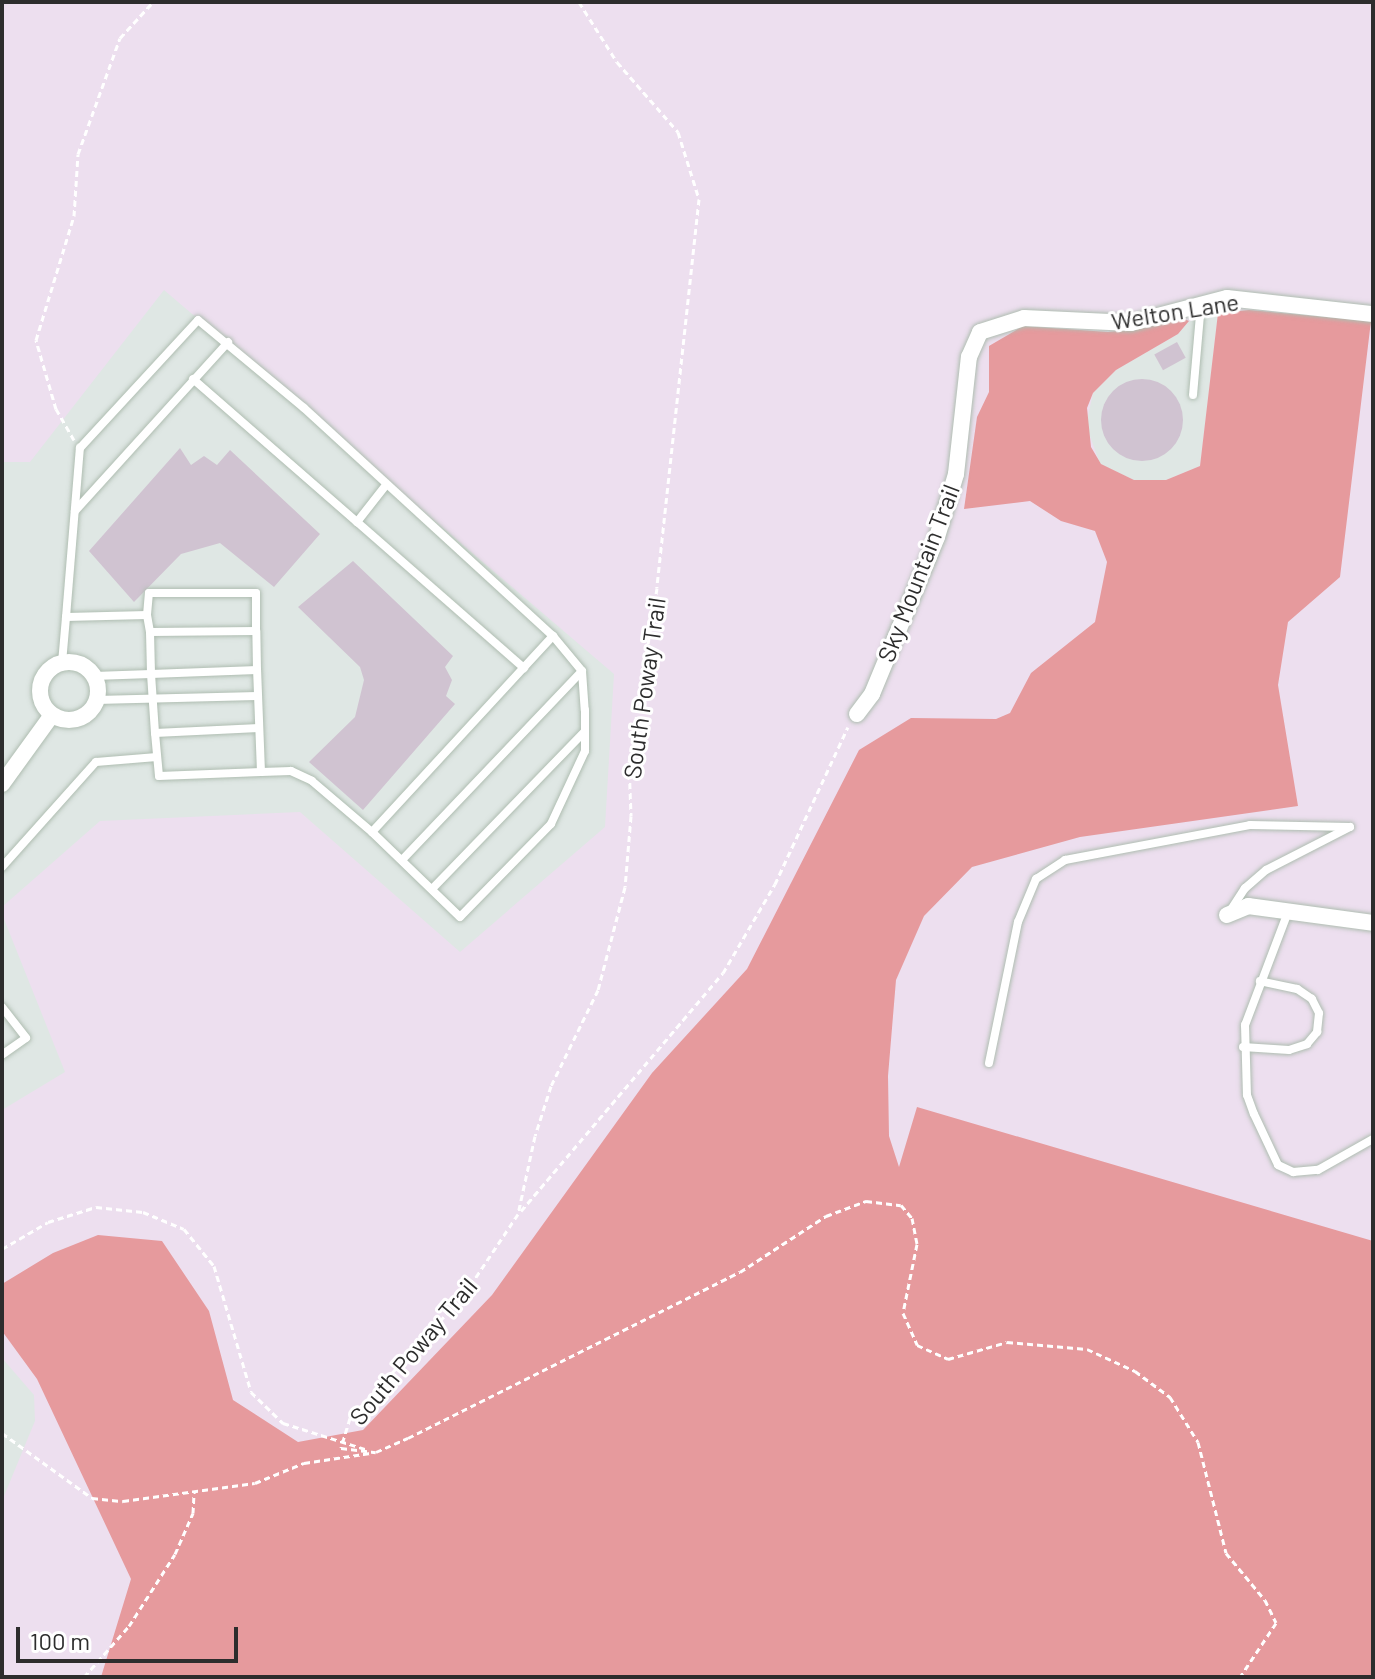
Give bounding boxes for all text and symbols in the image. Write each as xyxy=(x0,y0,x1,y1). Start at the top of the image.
street label: Welton Lane xyxy=(1109,287,1241,335)
street label: Sky Mountain Trail xyxy=(871,480,965,666)
street label: South Poway Trail xyxy=(617,595,671,781)
street label: South Poway Trail xyxy=(343,1272,483,1430)
scale bar xyxy=(20,1611,242,1661)
text: 100 m xyxy=(30,1626,90,1655)

